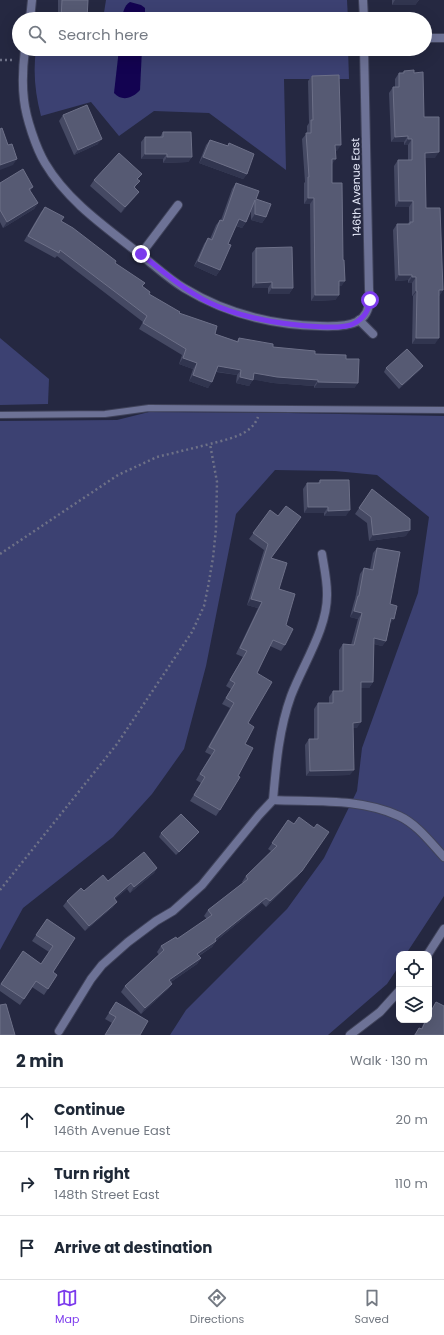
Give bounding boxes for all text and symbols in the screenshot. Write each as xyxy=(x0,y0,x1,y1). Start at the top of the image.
search box xyxy=(12,12,432,56)
icon: search xyxy=(26,23,48,45)
text: Search here xyxy=(58,24,148,45)
street label: 146th Avenue East xyxy=(347,138,365,236)
route end xyxy=(132,245,150,263)
route start xyxy=(361,291,379,309)
map controls xyxy=(396,951,432,1023)
button: locate xyxy=(396,951,432,987)
button: layers xyxy=(396,987,432,1023)
text: 2 min xyxy=(16,1049,64,1073)
text: Walk · 130 m xyxy=(350,1051,428,1070)
text: Continue xyxy=(54,1099,125,1120)
icon: ahead xyxy=(16,1109,38,1131)
text: 20 m xyxy=(395,1110,428,1129)
text: 146th Avenue East xyxy=(54,1121,170,1140)
text: Turn right xyxy=(54,1163,130,1184)
icon: right xyxy=(16,1173,38,1195)
text: 110 m xyxy=(395,1174,428,1193)
text: 148th Street East xyxy=(54,1185,160,1204)
icon: arrive xyxy=(16,1237,38,1259)
text: Arrive at destination xyxy=(54,1237,212,1258)
tab: Map xyxy=(55,1287,79,1328)
tab: Directions xyxy=(190,1287,244,1328)
tab: Saved xyxy=(355,1287,389,1328)

